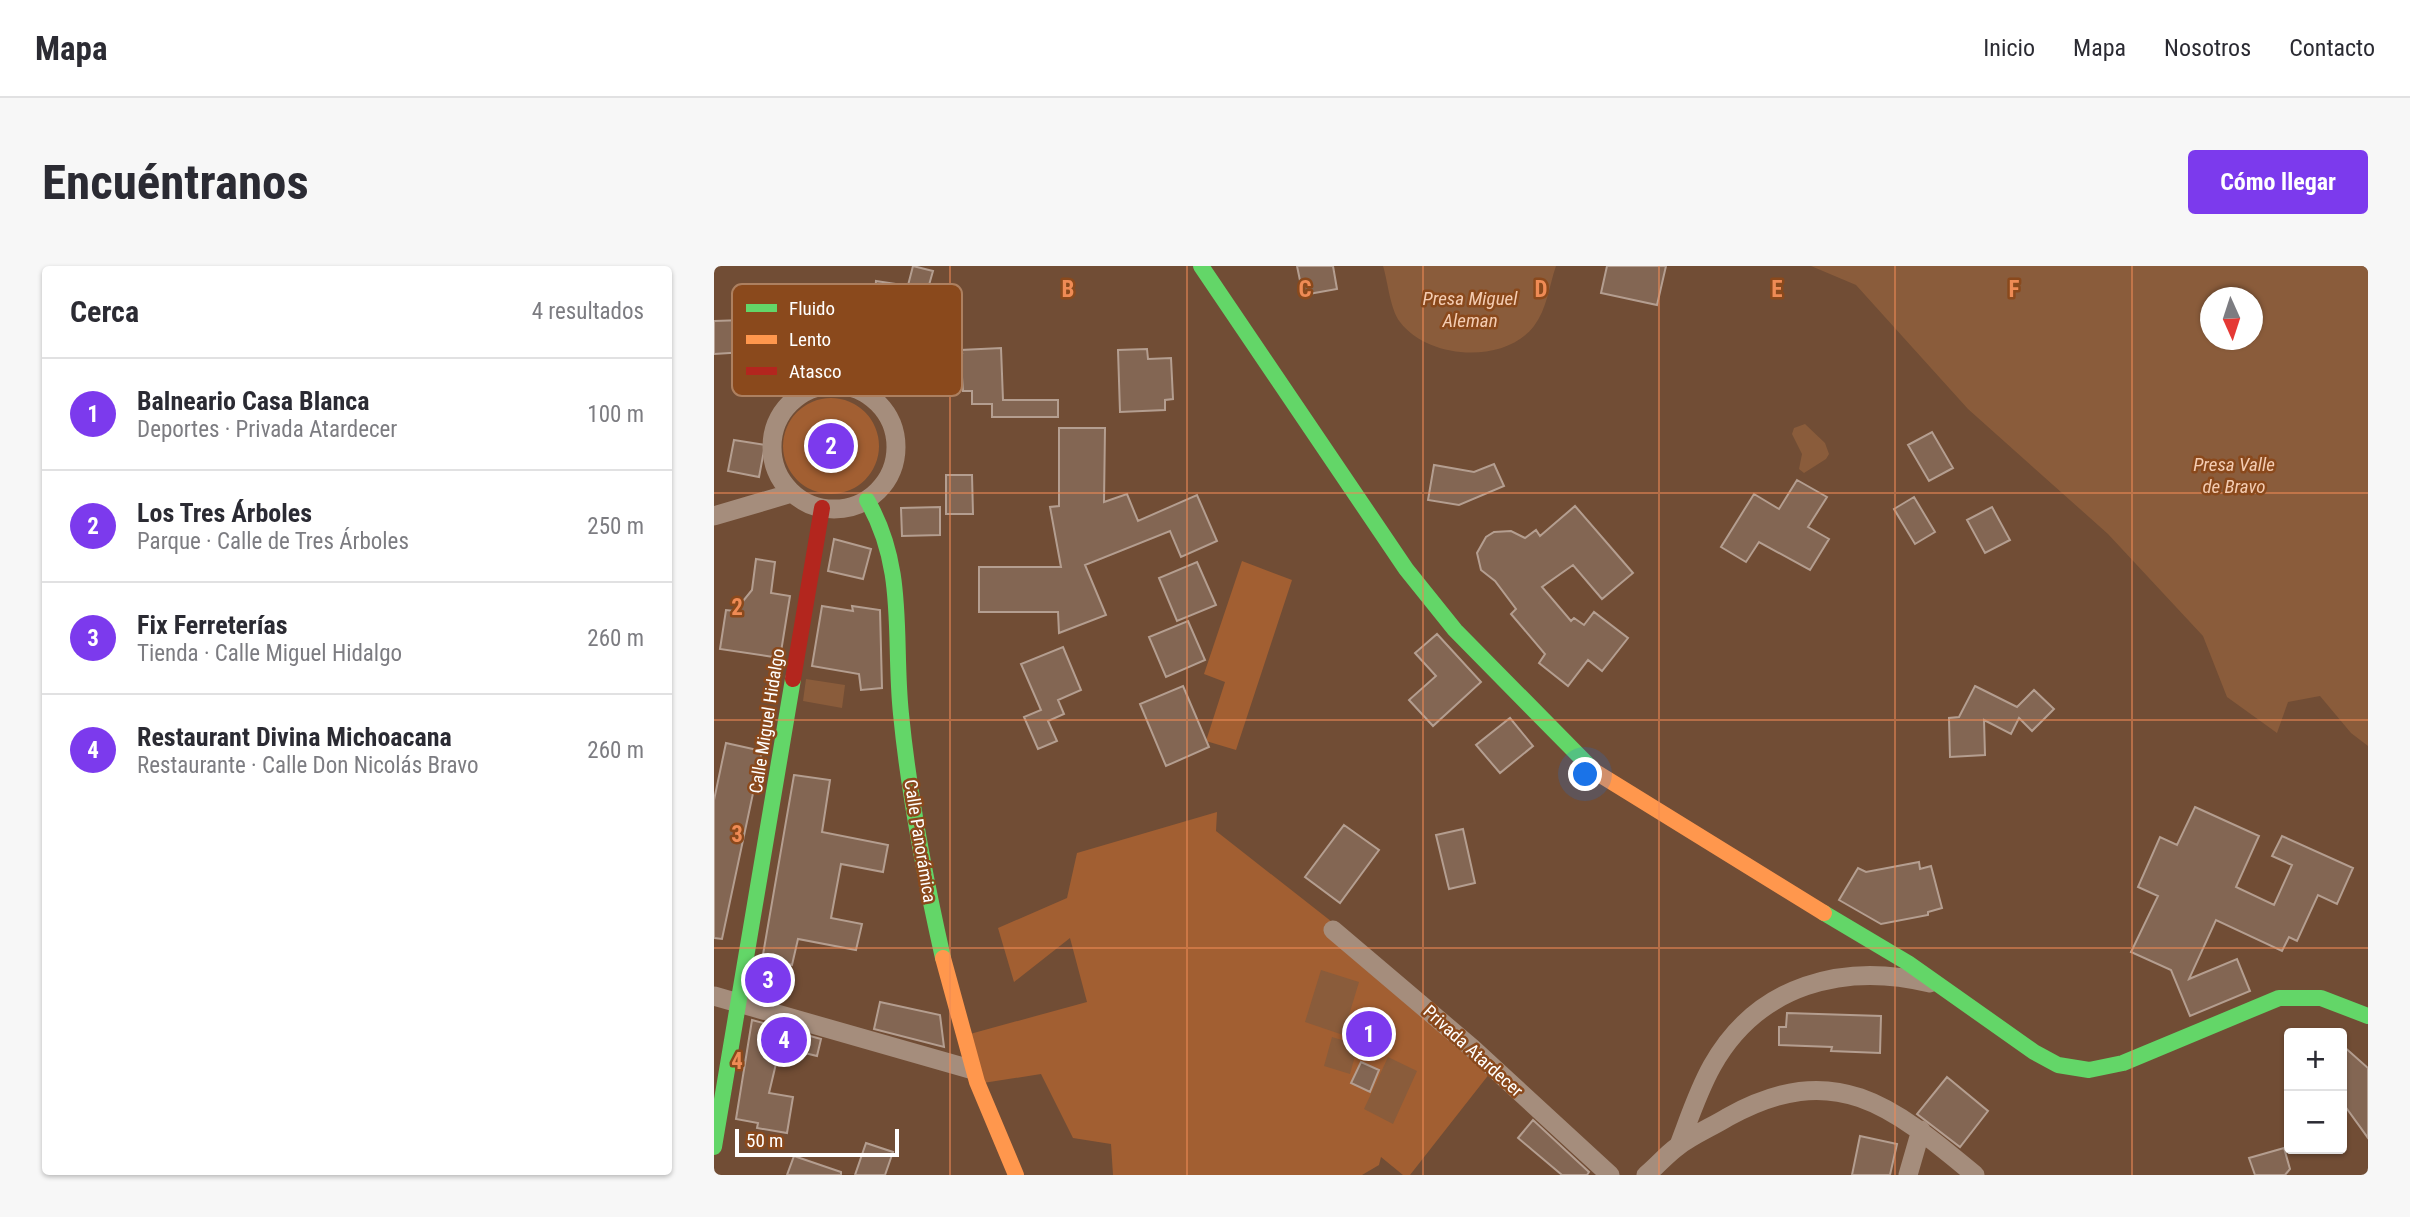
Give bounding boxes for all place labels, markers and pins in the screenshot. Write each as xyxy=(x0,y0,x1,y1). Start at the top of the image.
pin: 2 xyxy=(808,420,854,472)
pin: 3 xyxy=(745,954,791,1006)
pin: 1 xyxy=(1346,1008,1392,1060)
pin: 4 xyxy=(761,1014,807,1066)

